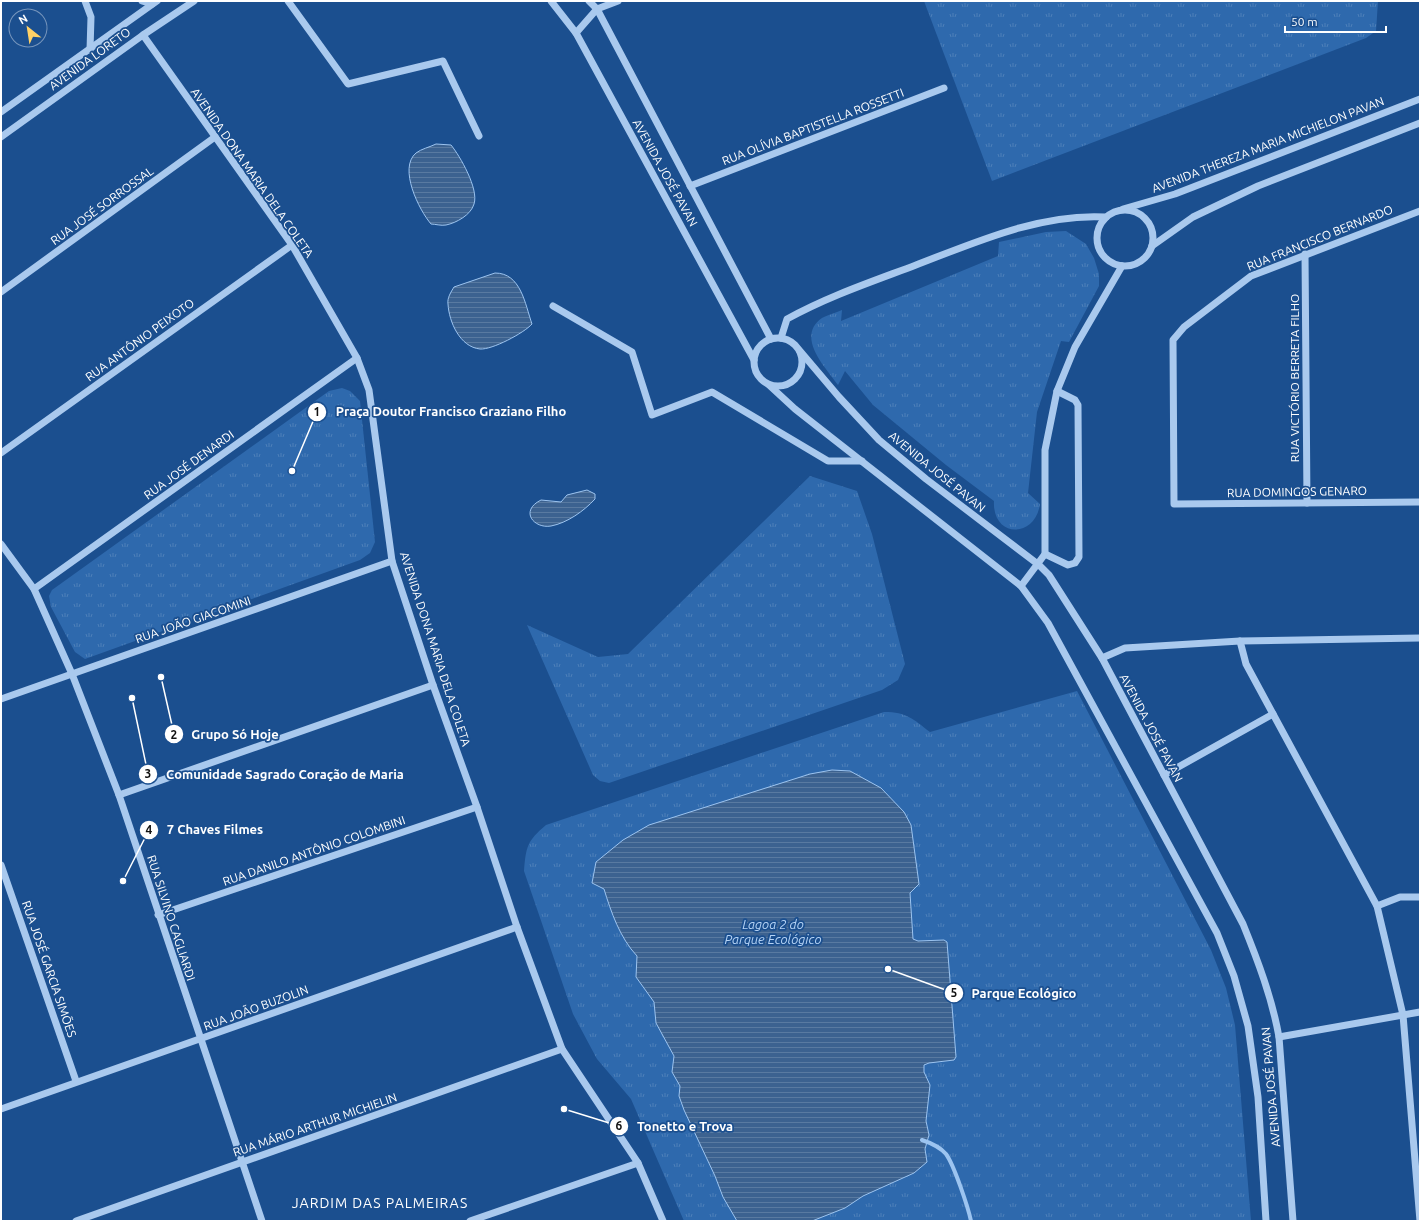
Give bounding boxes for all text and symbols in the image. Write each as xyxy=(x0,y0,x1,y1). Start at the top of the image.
north arrow xyxy=(8,8,48,48)
scale bar xyxy=(1285,8,1386,34)
text: N xyxy=(16,12,30,27)
text: 50 m xyxy=(1291,15,1318,28)
street label: AVENIDA LORETO xyxy=(47,25,133,92)
street label: AVENIDA DONA MARIA DELA COLETA xyxy=(189,86,316,260)
street label: RUA OLÍVIA BAPTISTELLA ROSSETTI xyxy=(720,86,906,167)
street label: AVENIDA THEREZA MARIA MICHIELON PAVAN xyxy=(1150,94,1386,195)
street label: AVENIDA JOSÉ PAVAN xyxy=(631,117,700,229)
street label: RUA JOSÉ SORROSSAL xyxy=(48,164,155,247)
street label: RUA FRANCISCO BERNARDO xyxy=(1245,202,1395,273)
street label: RUA VICTÓRIO BERRETA FILHO xyxy=(1288,294,1301,462)
street label: RUA ANTÔNIO PEIXOTO xyxy=(83,296,197,383)
callout: Praça Doutor Francisco Graziano Filho xyxy=(307,399,574,424)
text: Praça Doutor Francisco Graziano Filho xyxy=(336,404,566,419)
text: 1 xyxy=(314,405,320,418)
street label: RUA JOSÉ DENARDI xyxy=(141,428,236,502)
street label: AVENIDA JOSÉ PAVAN xyxy=(886,429,988,515)
street label: RUA DOMINGOS GENARO xyxy=(1227,484,1367,499)
street label: AVENIDA DONA MARIA DELA COLETA xyxy=(398,550,473,748)
street label: RUA JOÃO GIACOMINI xyxy=(133,594,252,645)
street label: AVENIDA JOSÉ PAVAN xyxy=(1117,672,1185,784)
callout: Grupo Só Hoje xyxy=(164,722,287,747)
text: Grupo Só Hoje xyxy=(191,727,279,741)
text: 2 xyxy=(171,728,178,741)
callout: Comunidade Sagrado Coração de Maria xyxy=(138,762,412,787)
text: 3 xyxy=(145,767,151,780)
text: Comunidade Sagrado Coração de Maria xyxy=(166,767,404,782)
street label: RUA DANILO ANTÔNIO COLOMBINI xyxy=(221,813,407,888)
callout: 7 Chaves Filmes xyxy=(139,817,271,842)
text: 7 Chaves Filmes xyxy=(167,822,263,836)
text: 4 xyxy=(146,823,153,836)
street label: RUA SILVINO CAGLIARDI xyxy=(145,853,198,982)
street label: RUA JOSÉ GARCIA SIMÕES xyxy=(20,899,79,1039)
water label: Lagoa 2 do Parque Ecológico xyxy=(725,917,821,946)
callout: Parque Ecológico xyxy=(944,981,1084,1006)
street label: RUA JOÃO BUZOLIN xyxy=(202,983,310,1033)
text: 5 xyxy=(951,986,958,999)
text: Parque Ecológico xyxy=(972,986,1077,1000)
street label: AVENIDA JOSÉ PAVAN xyxy=(1259,1027,1282,1148)
street label: RUA MÁRIO ARTHUR MICHIELIN xyxy=(231,1090,399,1159)
callout: Tonetto e Trova xyxy=(609,1113,742,1138)
text: 6 xyxy=(616,1119,623,1132)
text: Tonetto e Trova xyxy=(637,1119,733,1133)
district label: JARDIM DAS PALMEIRAS xyxy=(292,1195,468,1211)

